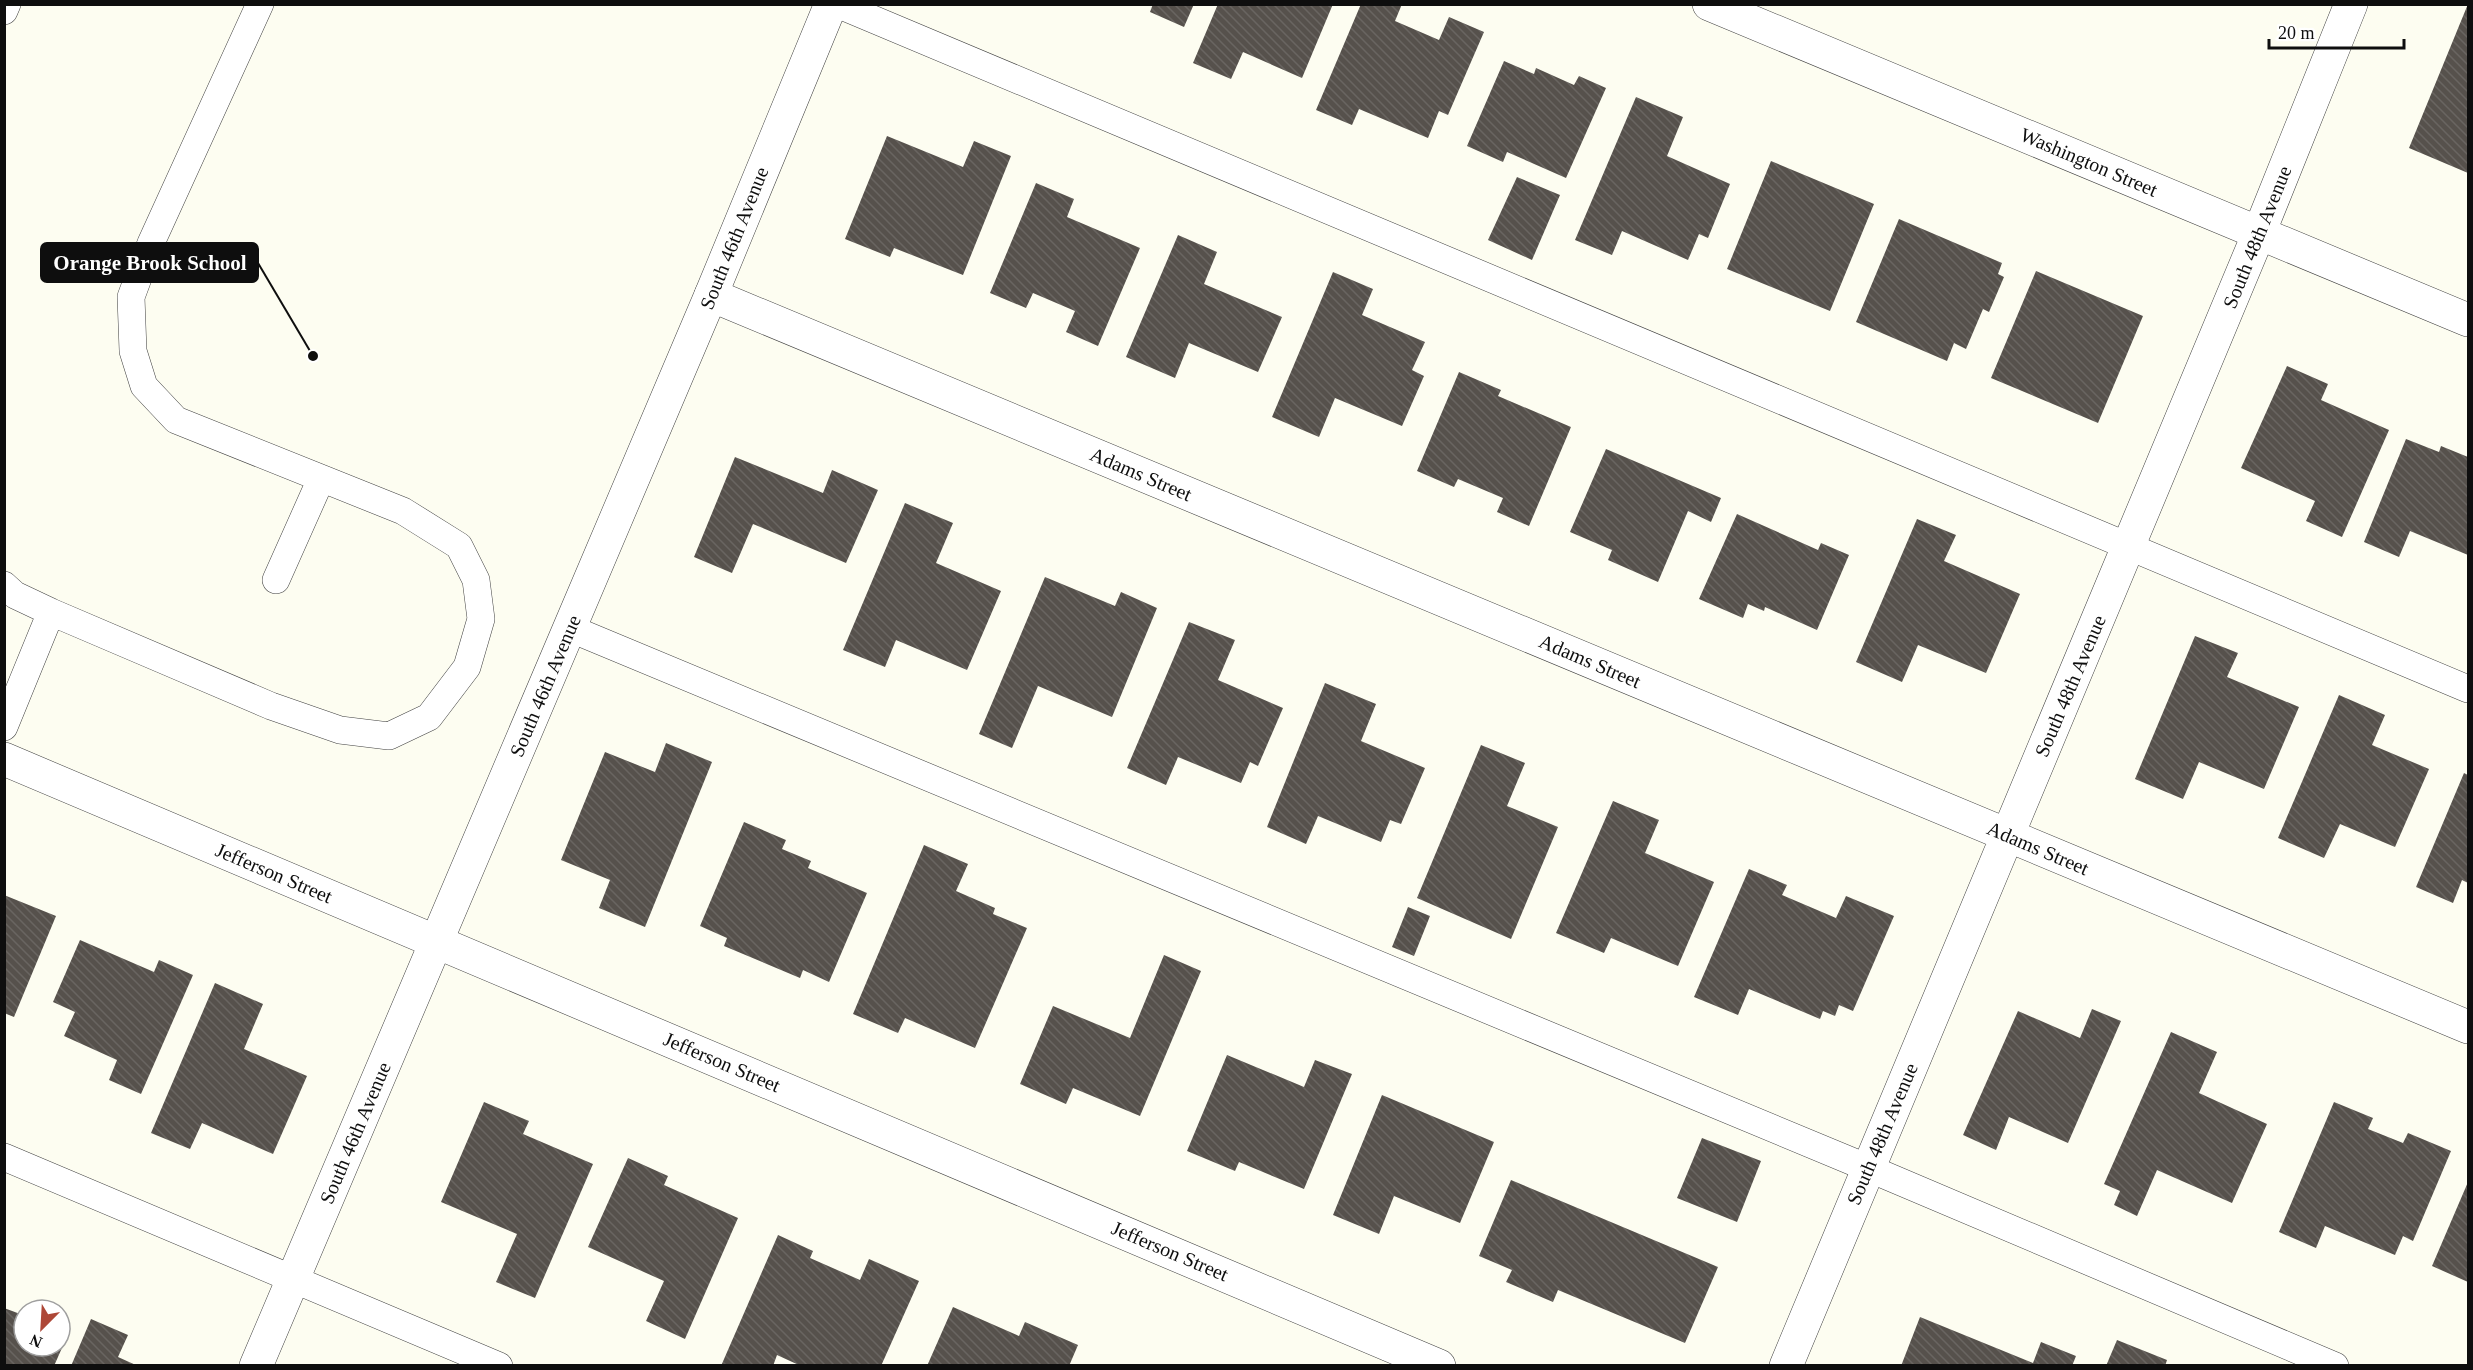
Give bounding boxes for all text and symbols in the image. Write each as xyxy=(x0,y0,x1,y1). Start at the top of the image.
scale bar xyxy=(2269,12,2404,50)
text: 20 m xyxy=(2278,23,2315,43)
street label: Washington Street xyxy=(2017,123,2161,202)
street label: South 48th Avenue xyxy=(2218,162,2296,312)
street label: South 46th Avenue xyxy=(695,163,773,313)
callout: Orange Brook School xyxy=(41,243,258,282)
text: Orange Brook School xyxy=(53,251,247,275)
street label: Adams Street xyxy=(1087,443,1196,505)
street label: South 46th Avenue xyxy=(505,612,585,760)
street label: South 48th Avenue xyxy=(2030,612,2110,760)
street label: Adams Street xyxy=(1536,630,1645,692)
street label: Adams Street xyxy=(1984,817,2093,879)
street label: Jefferson Street xyxy=(212,839,336,908)
street label: Jefferson Street xyxy=(660,1028,784,1097)
street label: South 46th Avenue xyxy=(315,1059,395,1207)
street label: South 48th Avenue xyxy=(1842,1060,1922,1208)
street label: Jefferson Street xyxy=(1108,1217,1232,1286)
north arrow xyxy=(12,1298,72,1358)
text: N xyxy=(27,1331,45,1351)

